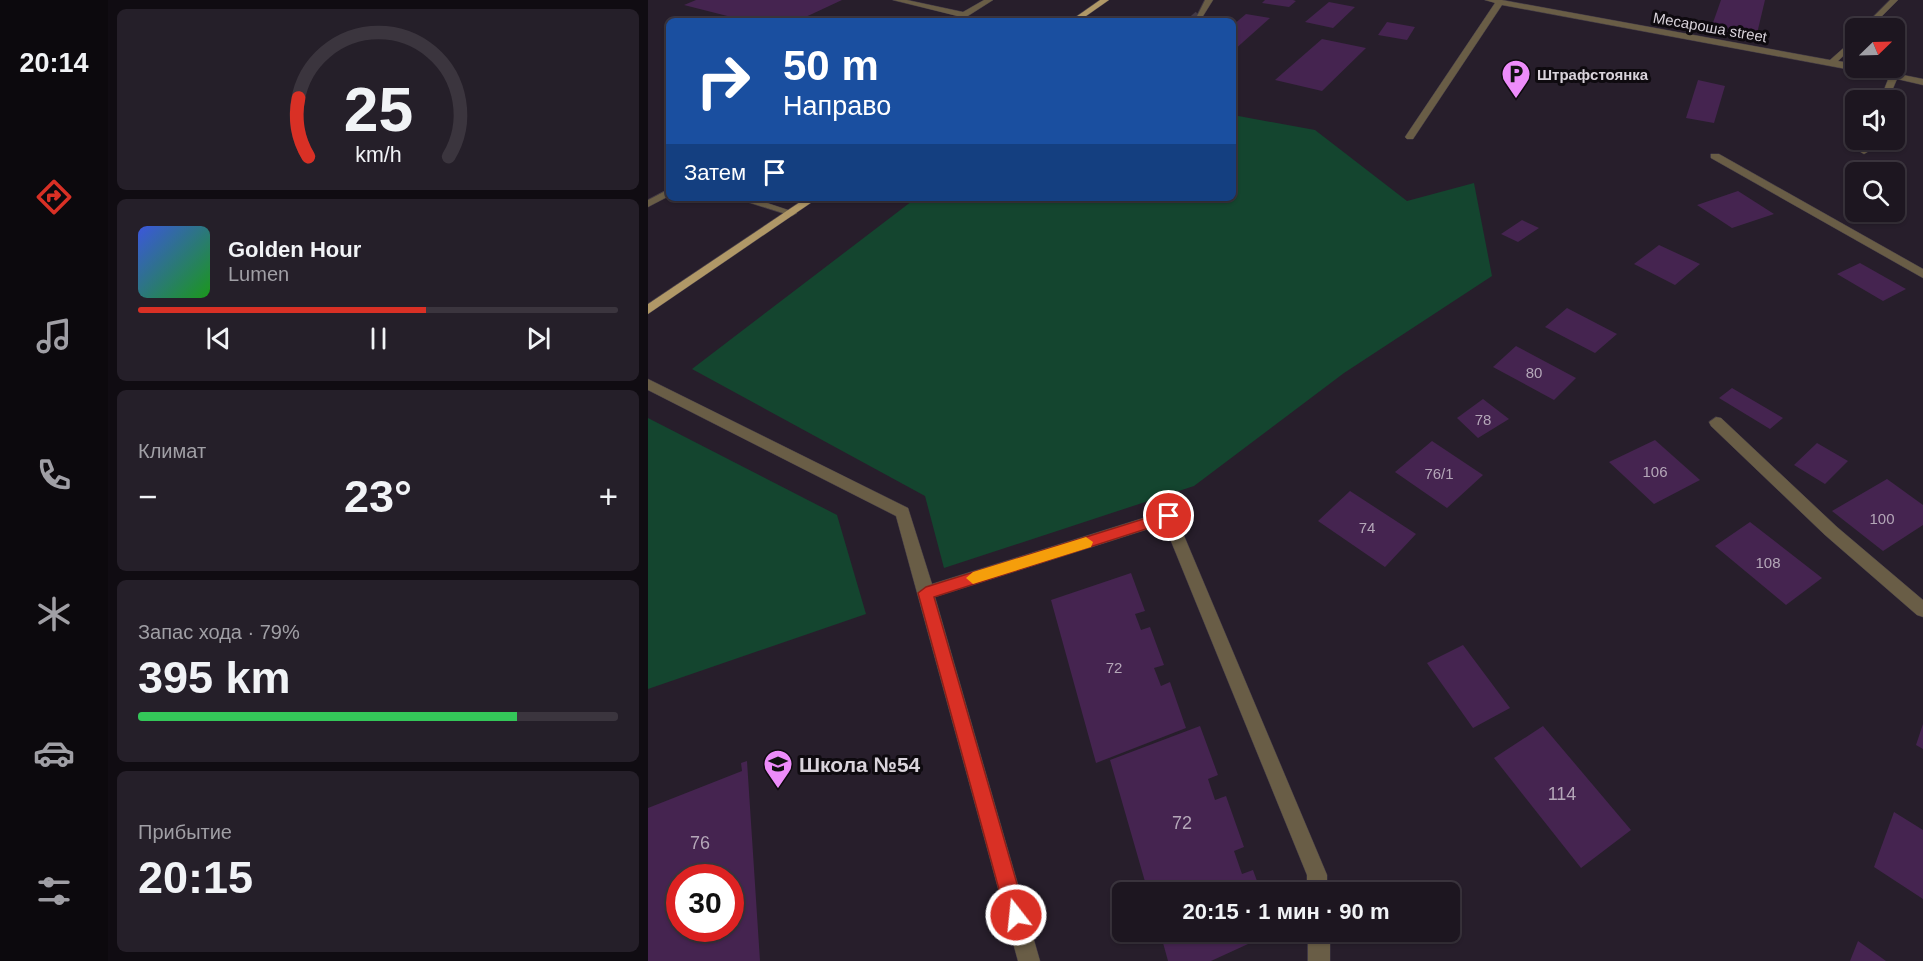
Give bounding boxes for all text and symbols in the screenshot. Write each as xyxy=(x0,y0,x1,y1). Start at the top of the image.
street label: Месароша street xyxy=(1652,9,1769,46)
north arrow xyxy=(1845,18,1905,78)
map controls xyxy=(1845,18,1905,222)
icon: right xyxy=(684,42,762,120)
text: 50 m xyxy=(783,42,879,89)
text: 20:14 xyxy=(19,48,89,78)
parking icon: Штрафстоянка xyxy=(1500,58,1532,100)
place label: Штрафстоянка xyxy=(1537,66,1649,83)
text: 25 xyxy=(343,75,413,144)
button: sound xyxy=(1845,90,1905,150)
text: Направо xyxy=(783,91,891,121)
text: km/h xyxy=(355,143,401,167)
icon: arrive xyxy=(758,156,791,189)
text: Затем xyxy=(684,160,746,185)
button: search xyxy=(1845,162,1905,222)
icon: directions xyxy=(33,176,75,218)
text: Golden Hour xyxy=(228,237,361,262)
text: Lumen xyxy=(228,263,289,285)
icon: music xyxy=(33,315,75,357)
icon: previous xyxy=(202,322,235,355)
icon: pause xyxy=(362,322,395,355)
icon: next xyxy=(522,322,555,355)
house number: 80 xyxy=(1526,364,1542,381)
house number: 78 xyxy=(1475,411,1491,428)
text: Климат xyxy=(138,440,206,462)
icon: phone xyxy=(33,454,75,496)
house number: 106 xyxy=(1642,463,1668,480)
house number: 76/1 xyxy=(1424,465,1454,482)
text: 23° xyxy=(344,471,412,522)
text: − xyxy=(138,478,157,515)
text: + xyxy=(599,478,618,515)
pin xyxy=(1143,490,1194,541)
icon: arrive xyxy=(1152,499,1185,532)
house number: 100 xyxy=(1869,510,1895,527)
house number: 74 xyxy=(1359,519,1375,536)
house number: 108 xyxy=(1755,554,1781,571)
icon: climate xyxy=(33,593,75,635)
text: Запас хода · 79% xyxy=(138,621,300,643)
text: 395 km xyxy=(138,652,291,703)
house number: 72 xyxy=(1106,659,1122,676)
icon: car xyxy=(33,732,75,774)
school or university icon: Школа №54 xyxy=(762,748,794,790)
place label: Школа №54 xyxy=(799,753,921,776)
house number: 114 xyxy=(1548,784,1576,804)
house number: 72 xyxy=(1172,813,1192,833)
text: Прибытие xyxy=(138,821,232,843)
house number: 76 xyxy=(690,833,710,853)
text: 20:15 xyxy=(138,852,253,903)
speed limit sign: 30 xyxy=(666,864,744,942)
icon: filters xyxy=(33,870,75,912)
position arrow xyxy=(984,883,1048,947)
text: 20:15 · 1 мин · 90 m xyxy=(1183,899,1389,924)

